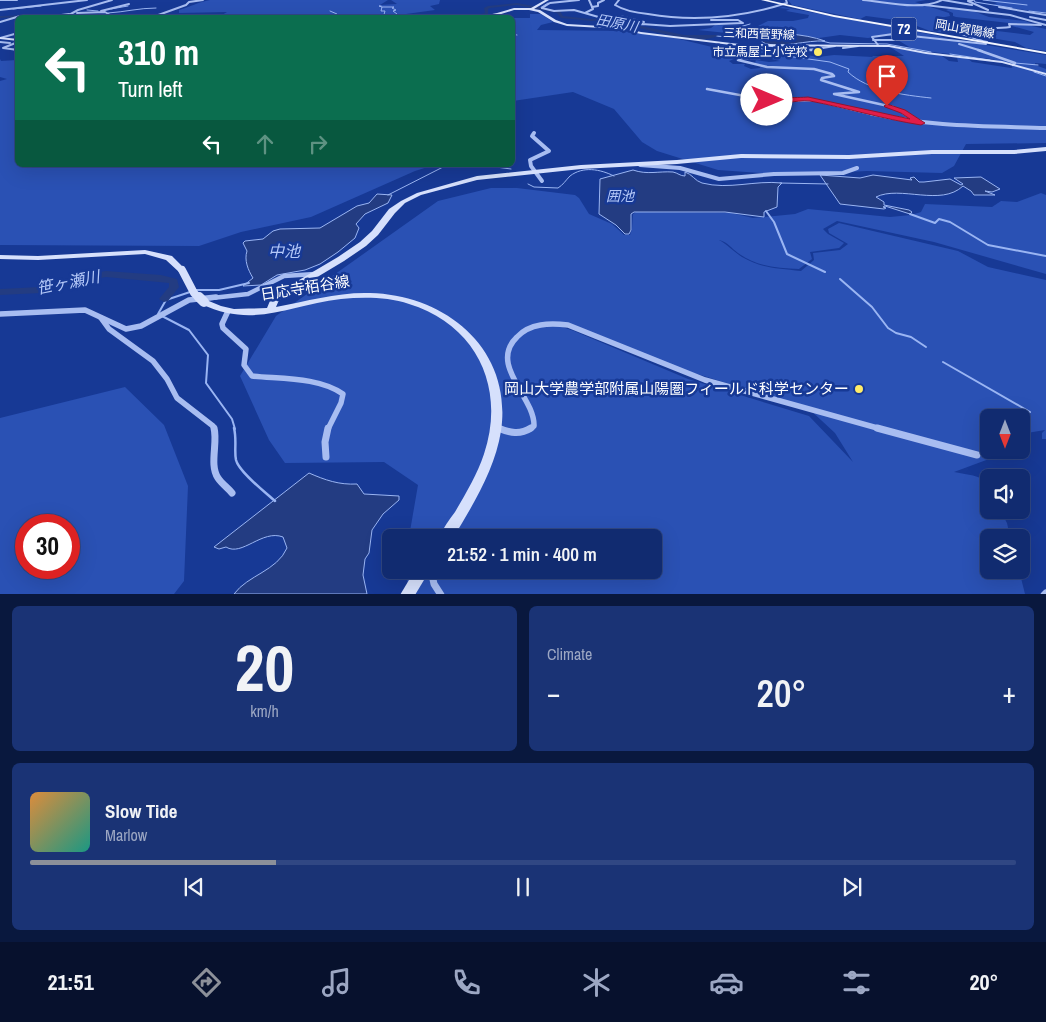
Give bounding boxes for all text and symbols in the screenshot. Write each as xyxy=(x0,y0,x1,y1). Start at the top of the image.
water label: 田原川 xyxy=(595,10,641,36)
street label: 岡山賀陽線 xyxy=(934,16,996,42)
road number: 72 xyxy=(892,18,916,40)
street label: 三和西菅野線 xyxy=(723,25,795,43)
text: 310 m xyxy=(118,29,199,76)
icon: left xyxy=(35,35,100,100)
place label: 市立馬屋上小学校 xyxy=(712,44,808,60)
marker: 市立馬屋上小学校 xyxy=(812,46,824,58)
pin xyxy=(866,55,908,106)
icon: arrive xyxy=(873,62,901,90)
position arrow xyxy=(740,73,792,125)
text: Turn left xyxy=(118,74,183,104)
icon: left xyxy=(198,130,226,158)
icon: ahead xyxy=(251,130,279,158)
icon: right xyxy=(304,130,332,158)
water label: 囲池 xyxy=(606,187,636,205)
water label: 中池 xyxy=(268,240,302,262)
water label: 笹ヶ瀬川 xyxy=(34,265,103,299)
street label: 日応寺栢谷線 xyxy=(259,270,351,305)
place label: 岡山大学農学部附属山陽圏フィールド科学センター xyxy=(504,378,849,399)
marker: 岡山大学農学部附属山陽圏フィールド科学センター xyxy=(853,383,865,395)
north arrow xyxy=(980,409,1030,459)
map controls xyxy=(980,409,1030,579)
button: sound xyxy=(980,469,1030,519)
speed limit sign: 30 xyxy=(15,514,80,579)
button: layers xyxy=(980,529,1030,579)
text: 21:52 · 1 min · 400 m xyxy=(447,541,597,567)
text: 20 xyxy=(235,624,294,711)
text: Climate xyxy=(547,643,592,665)
text: 20° xyxy=(757,668,806,719)
text: − xyxy=(547,674,560,712)
text: + xyxy=(1003,674,1016,712)
text: km/h xyxy=(250,700,279,722)
text: Slow Tide xyxy=(105,798,177,824)
text: Marlow xyxy=(105,824,147,846)
icon: previous xyxy=(180,873,208,901)
icon: pause xyxy=(509,873,537,901)
icon: next xyxy=(838,873,866,901)
icon: directions xyxy=(189,965,224,1000)
icon: music xyxy=(319,965,354,1000)
icon: phone xyxy=(449,965,484,1000)
icon: climate xyxy=(579,965,614,1000)
icon: car xyxy=(709,965,744,1000)
icon: filters xyxy=(839,965,874,1000)
text: 21:51 xyxy=(48,967,94,997)
text: 20° xyxy=(969,967,998,997)

